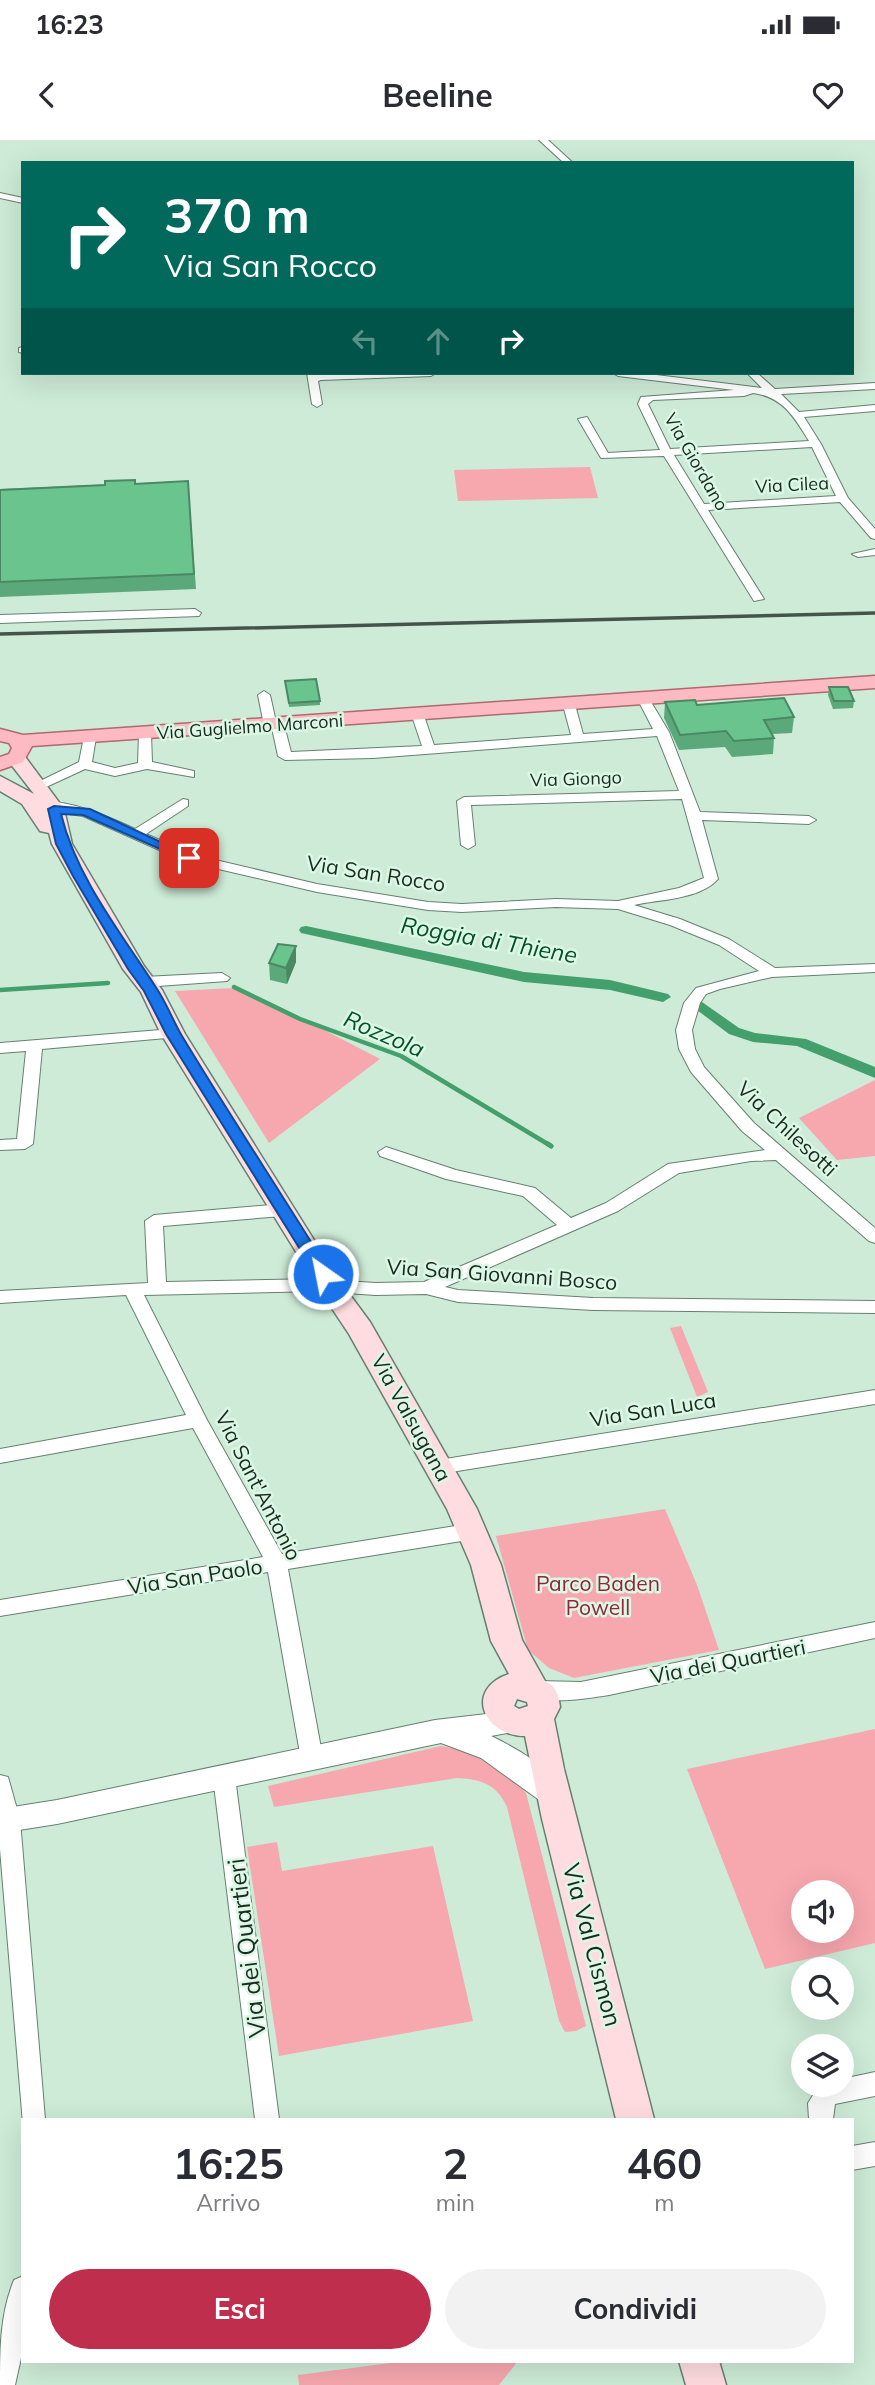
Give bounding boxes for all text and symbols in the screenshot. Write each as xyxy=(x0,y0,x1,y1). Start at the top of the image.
text: 16:23 xyxy=(35,8,104,41)
text: Beeline xyxy=(382,75,493,115)
icon: back xyxy=(28,76,66,114)
icon: heart xyxy=(809,76,847,114)
text: 370 m xyxy=(164,184,310,245)
icon: right xyxy=(49,189,140,280)
text: Via San Rocco xyxy=(164,245,377,285)
icon: left xyxy=(346,322,384,360)
icon: ahead xyxy=(419,322,457,360)
icon: right xyxy=(492,322,530,360)
street label: Via Giordano xyxy=(659,409,734,515)
street label: Via Cilea xyxy=(755,471,829,498)
street label: Via Guglielmo Marconi xyxy=(156,709,344,744)
street label: Via Giongo xyxy=(530,765,622,792)
pin xyxy=(159,828,219,888)
icon: arrive xyxy=(170,839,208,877)
street label: Via San Rocco xyxy=(305,849,447,897)
water label: Roggia di Thiene xyxy=(399,910,579,969)
water label: Rozzola xyxy=(340,1004,429,1064)
street label: Via Chilesotti xyxy=(732,1075,843,1181)
position arrow xyxy=(286,1237,360,1311)
street label: Via San Giovanni Bosco xyxy=(386,1253,618,1295)
street label: Via Valsugana xyxy=(366,1349,458,1486)
street label: Via San Luca xyxy=(588,1386,718,1432)
street label: Via Sant'Antonio xyxy=(210,1407,308,1565)
street label: Via San Paolo xyxy=(126,1553,264,1599)
park label: Parco Baden Powell xyxy=(536,1570,660,1620)
street label: Via dei Quartieri xyxy=(648,1633,808,1689)
street label: Via dei Quartieri xyxy=(220,1857,272,2039)
street label: Via Val Cismon xyxy=(557,1860,629,2030)
map controls xyxy=(791,1880,854,2097)
button: sound xyxy=(791,1880,854,1943)
button: search xyxy=(791,1957,854,2020)
button: layers xyxy=(791,2034,854,2097)
text: 16:25 xyxy=(173,2137,284,2190)
text: 2 xyxy=(443,2137,468,2190)
text: 460 xyxy=(627,2137,702,2190)
text: Arrivo xyxy=(196,2188,260,2217)
text: min xyxy=(436,2188,475,2217)
text: m xyxy=(654,2188,675,2217)
button: Esci xyxy=(49,2269,431,2349)
button: Condividi xyxy=(445,2269,826,2349)

